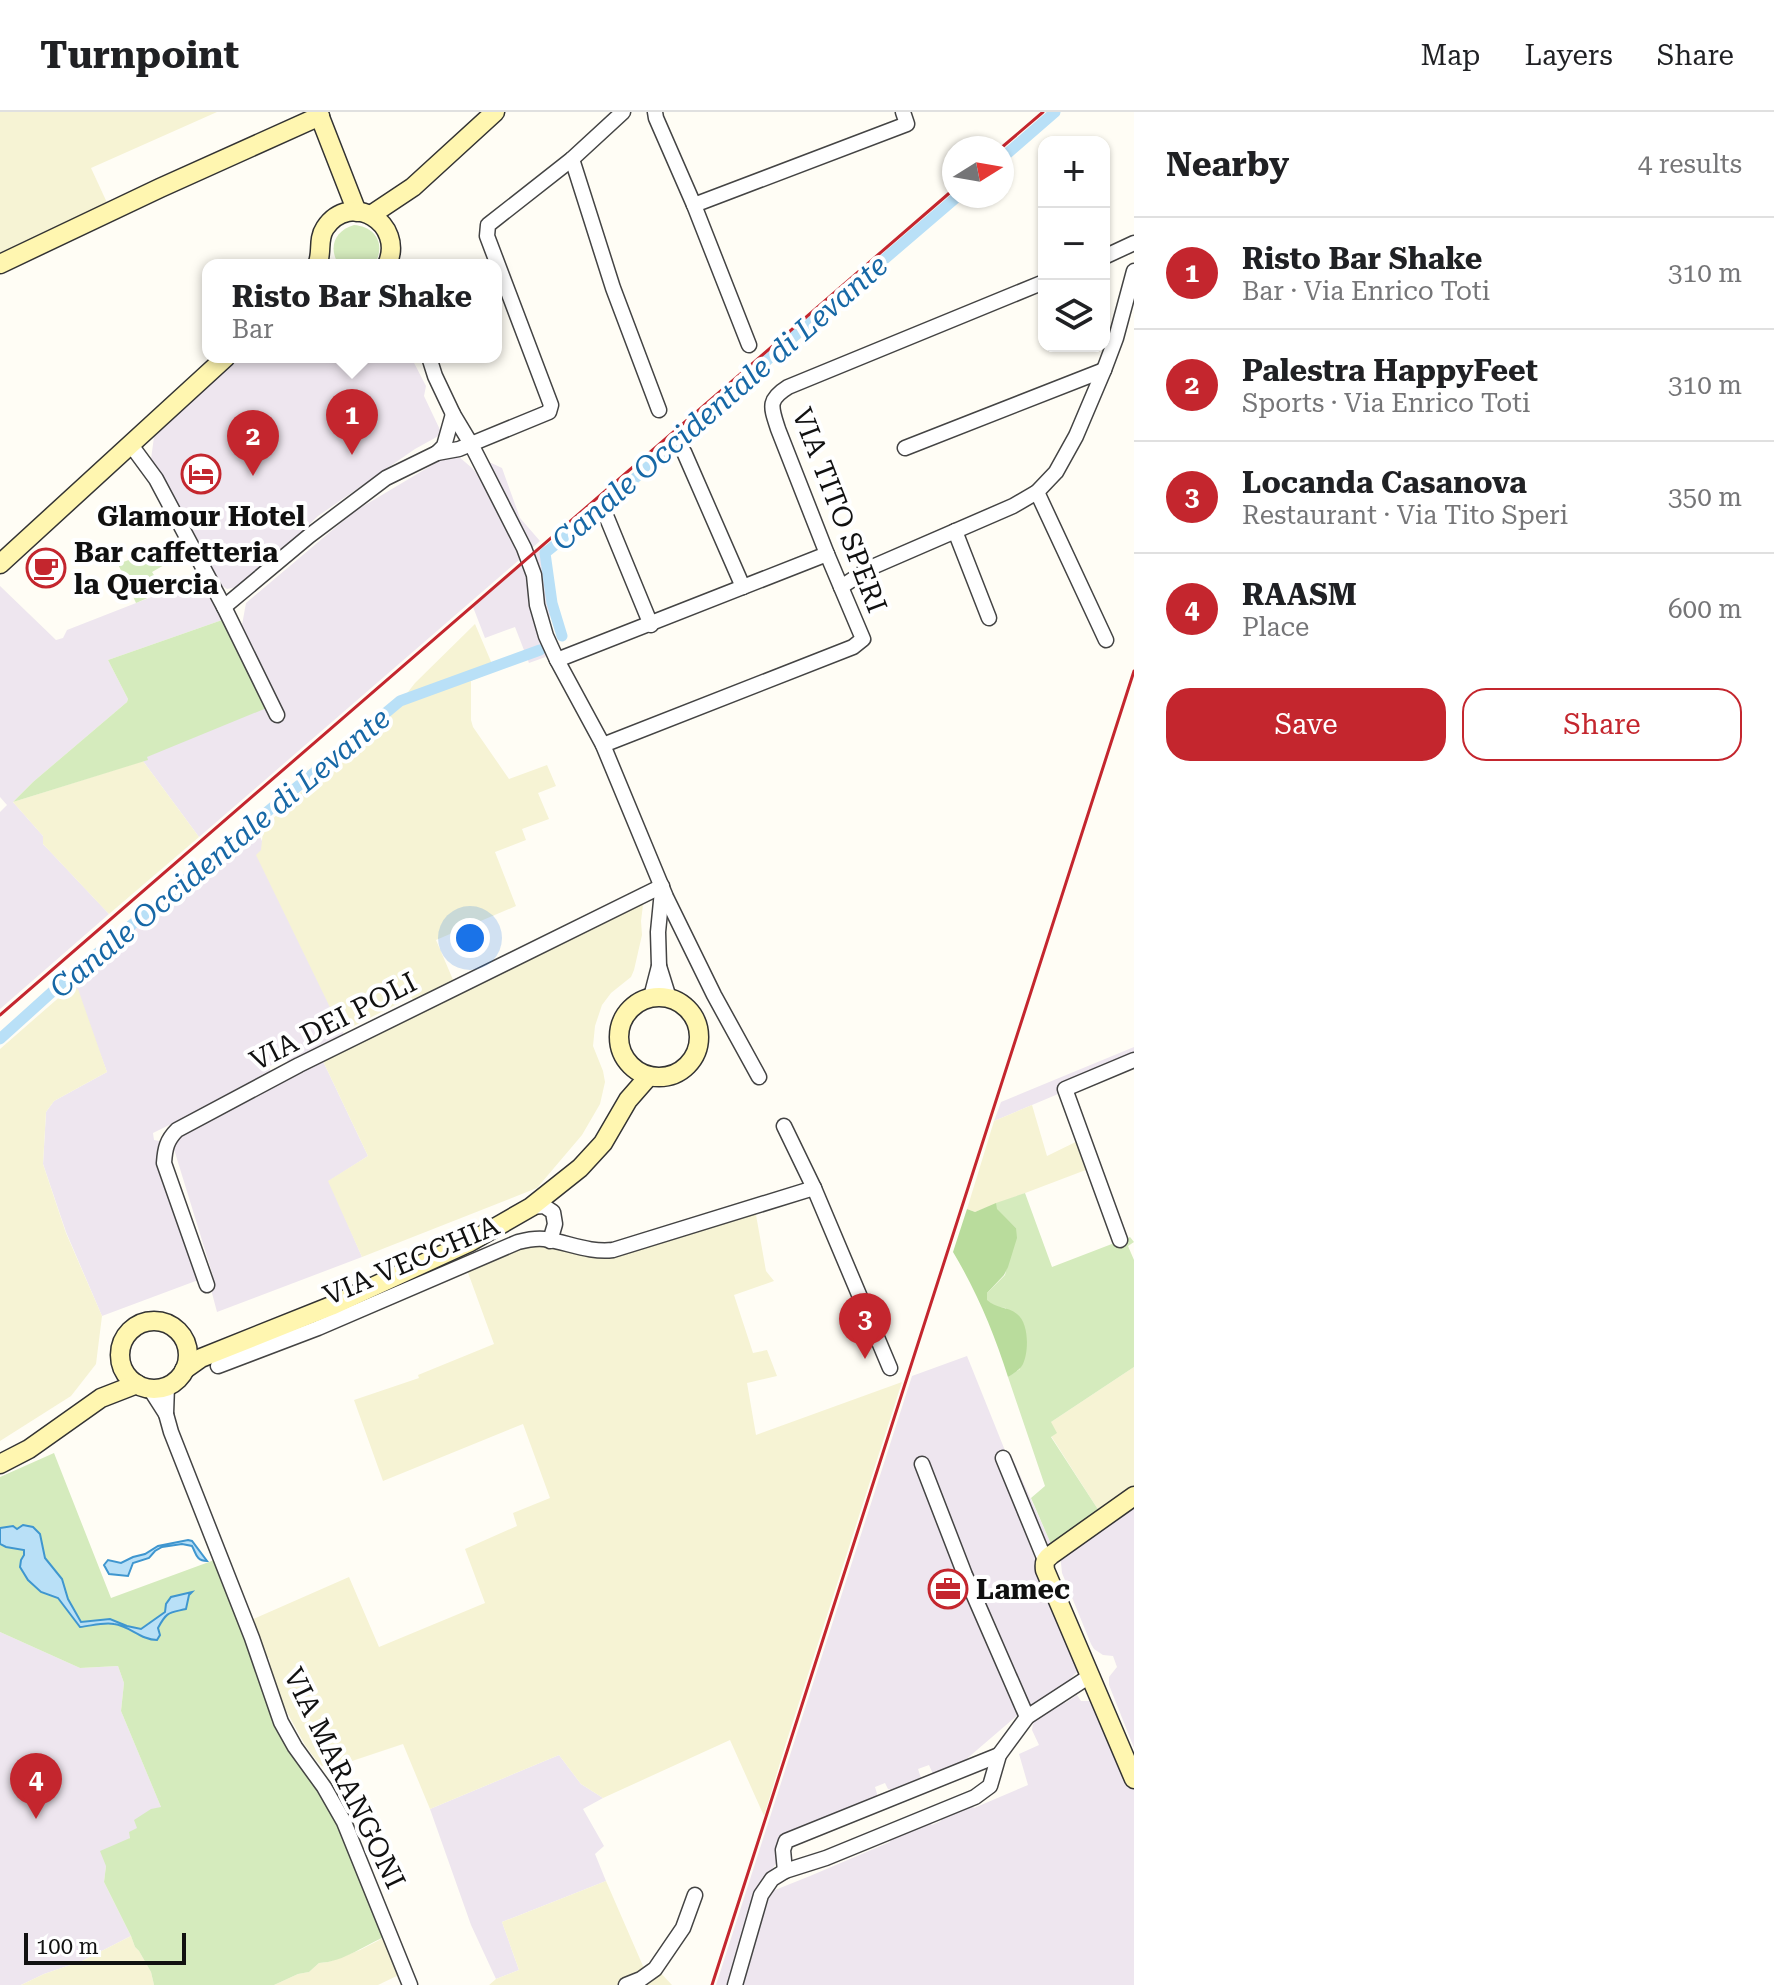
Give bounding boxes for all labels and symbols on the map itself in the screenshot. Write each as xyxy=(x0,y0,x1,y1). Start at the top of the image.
north arrow xyxy=(942,136,1014,208)
water label: Canale Occidentale di Levante xyxy=(545,248,894,558)
pin: 1 xyxy=(326,389,378,455)
street label: VIA TITO SPERI xyxy=(785,403,894,617)
pin: 2 xyxy=(227,410,279,476)
hotel icon: Glamour Hotel xyxy=(180,453,222,495)
place label: Glamour Hotel xyxy=(97,500,305,533)
place label: Bar caffetteria la Quercia xyxy=(74,536,279,601)
cafe icon: Bar caffetteria la Quercia xyxy=(25,547,67,589)
water label: Canale Occidentale di Levante xyxy=(43,700,397,1005)
your location xyxy=(450,918,490,958)
street label: VIA DEI POLI xyxy=(244,965,422,1078)
street label: VIA VECCHIA xyxy=(318,1208,504,1312)
pin: 3 xyxy=(839,1293,891,1359)
office icon: Lamec xyxy=(927,1568,969,1610)
place label: Lamec xyxy=(976,1573,1070,1606)
street label: VIA MARANGONI xyxy=(277,1662,412,1894)
pin: 4 xyxy=(10,1753,62,1819)
scale bar xyxy=(24,1929,186,1965)

